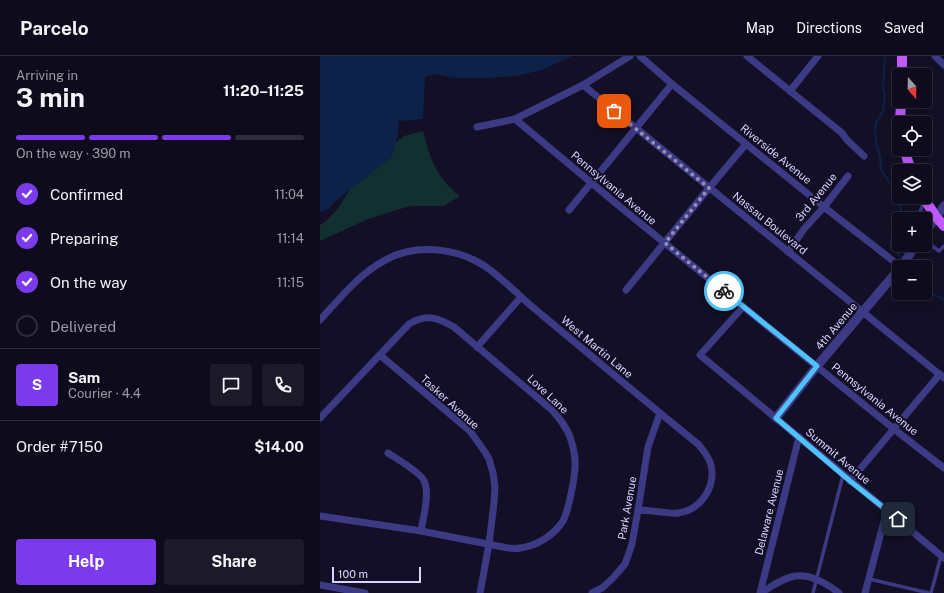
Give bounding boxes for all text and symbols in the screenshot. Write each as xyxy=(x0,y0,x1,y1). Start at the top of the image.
text: Parcelo xyxy=(20,17,89,39)
text: Map xyxy=(746,20,774,36)
text: Directions xyxy=(796,20,862,36)
text: Saved xyxy=(884,20,924,36)
text: Arriving in xyxy=(16,68,78,83)
north arrow xyxy=(892,68,932,108)
map controls xyxy=(892,68,932,300)
text: 3 min xyxy=(16,82,85,113)
text: 11:20–11:25 xyxy=(223,82,304,99)
pin xyxy=(597,94,631,128)
icon: bag xyxy=(603,100,625,122)
button: locate xyxy=(892,116,932,156)
street label: Riverside Avenue xyxy=(738,122,814,186)
text: On the way · 390 m xyxy=(16,146,131,161)
street label: Pennsylvania Avenue xyxy=(569,149,659,227)
button: layers xyxy=(892,164,932,204)
street label: 3rd Avenue xyxy=(793,171,839,223)
icon: check xyxy=(16,183,38,205)
text: Confirmed xyxy=(50,186,123,203)
text: 11:04 xyxy=(274,187,304,202)
street label: Nassau Boulevard xyxy=(730,189,810,257)
button: + xyxy=(892,212,932,252)
icon: check xyxy=(16,227,38,249)
text: Preparing xyxy=(50,230,119,247)
text: 11:14 xyxy=(277,231,304,246)
button: − xyxy=(892,260,932,300)
icon: check xyxy=(16,271,38,293)
courier xyxy=(704,271,744,311)
text: On the way xyxy=(50,274,127,291)
text: 11:15 xyxy=(277,275,304,290)
icon: bike xyxy=(713,280,735,302)
street label: 4th Avenue xyxy=(813,300,859,352)
street label: West Martin Lane xyxy=(559,314,635,380)
text: Delivered xyxy=(50,318,116,335)
street label: Pennsylvania Avenue xyxy=(829,361,921,437)
button: chat xyxy=(210,364,252,406)
button: phone xyxy=(262,364,304,406)
text: Sam xyxy=(68,369,100,386)
street label: Love Lane xyxy=(525,372,571,416)
street label: Tasker Avenue xyxy=(418,373,482,431)
text: S xyxy=(32,376,42,393)
text: Courier · 4.4 xyxy=(68,386,141,401)
street label: Summit Avenue xyxy=(803,426,873,486)
text: Order #7150 xyxy=(16,438,103,455)
text: $14.00 xyxy=(254,438,304,455)
street label: Delaware Avenue xyxy=(752,468,786,556)
street label: Park Avenue xyxy=(616,475,638,541)
pin xyxy=(881,502,915,536)
icon: home xyxy=(887,508,909,530)
button: Help xyxy=(16,539,156,585)
button: Share xyxy=(164,539,304,585)
scale bar xyxy=(332,565,421,584)
text: 100 m xyxy=(338,568,368,580)

